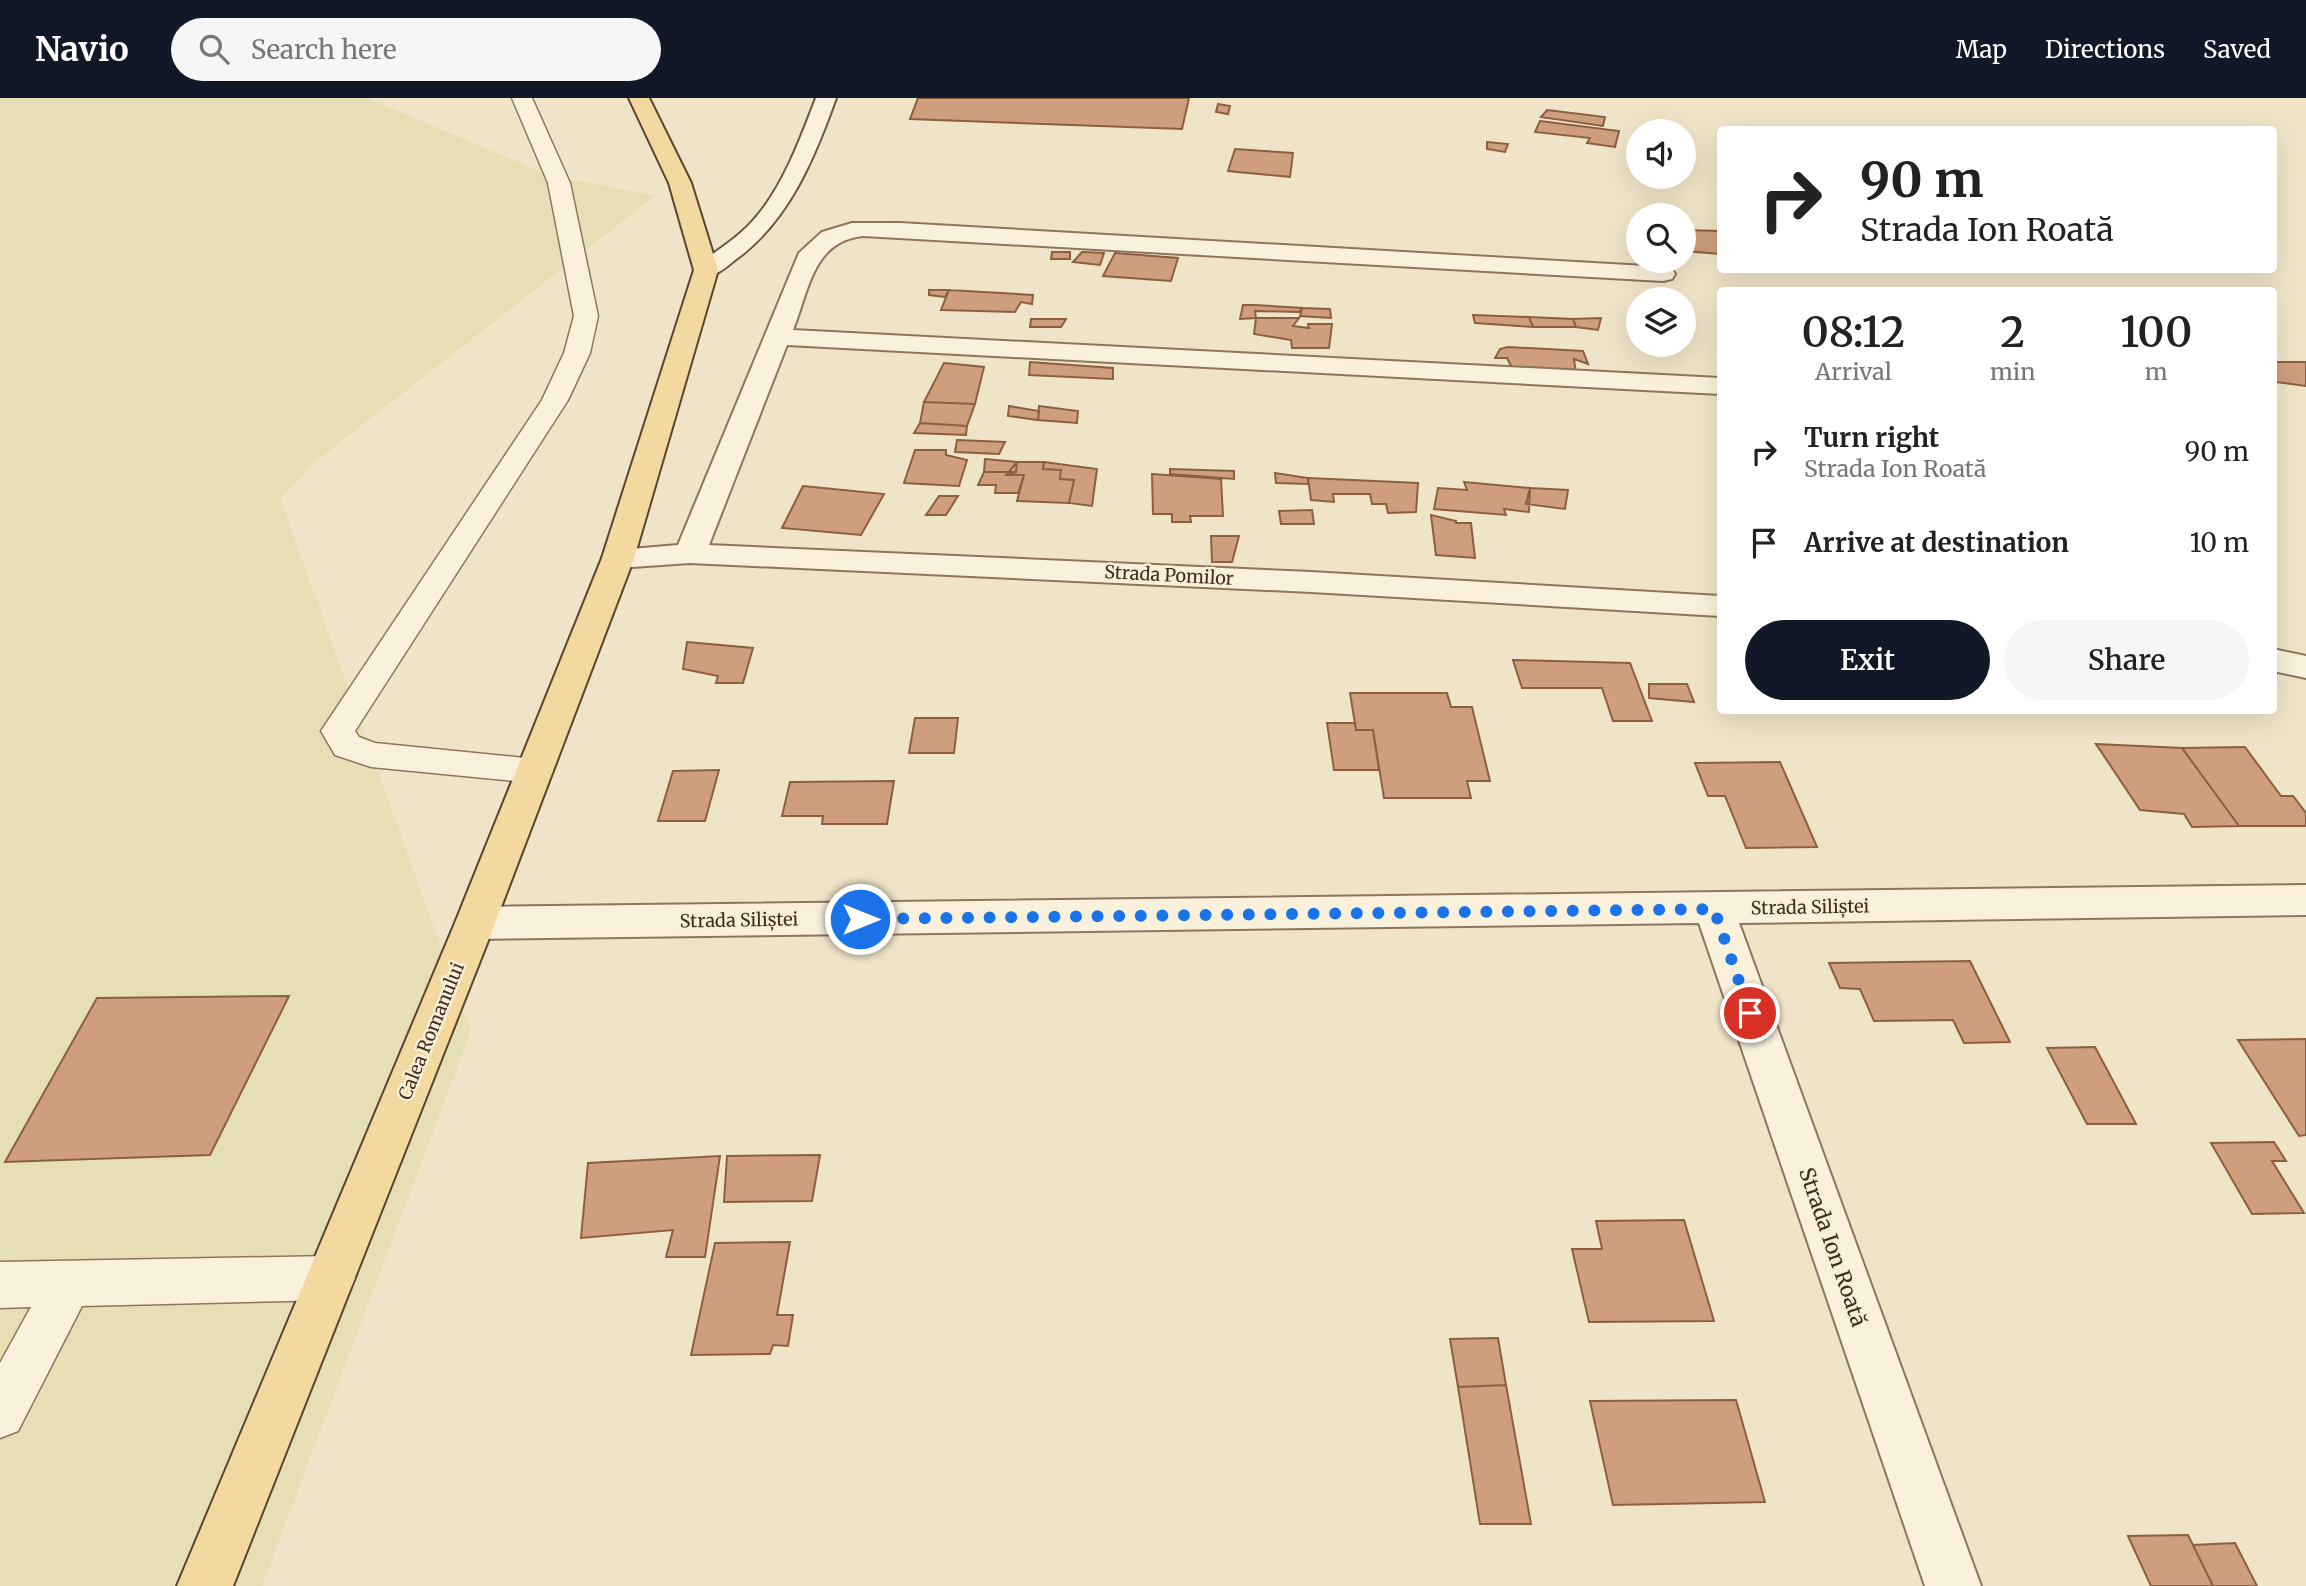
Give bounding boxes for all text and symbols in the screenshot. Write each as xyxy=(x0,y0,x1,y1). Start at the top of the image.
search box xyxy=(171,18,661,81)
text: Navio xyxy=(35,29,129,70)
icon: search xyxy=(195,30,233,68)
text: Search here xyxy=(251,33,396,66)
text: Map xyxy=(1956,34,2007,65)
text: Directions xyxy=(2045,34,2165,65)
text: Saved xyxy=(2203,34,2271,65)
map controls xyxy=(1626,119,1696,357)
button: sound xyxy=(1626,119,1696,189)
text: 90 m xyxy=(1860,149,1984,210)
icon: right xyxy=(1745,154,1836,245)
button: search xyxy=(1626,203,1696,273)
text: Strada Ion Roată xyxy=(1860,210,2114,250)
button: layers xyxy=(1626,287,1696,357)
text: 08:12 xyxy=(1802,306,1905,358)
text: 2 xyxy=(2000,306,2025,358)
text: 100 xyxy=(2120,306,2192,358)
text: Arrival xyxy=(1815,357,1892,386)
text: min xyxy=(1990,357,2035,386)
text: m xyxy=(2145,357,2168,386)
text: Turn right xyxy=(1804,421,1939,454)
icon: right xyxy=(1745,433,1783,471)
text: 90 m xyxy=(2185,435,2249,468)
text: Strada Ion Roată xyxy=(1804,454,1986,483)
icon: arrive xyxy=(1745,524,1783,562)
text: Arrive at destination xyxy=(1804,526,2069,559)
text: 10 m xyxy=(2190,526,2249,559)
street label: Strada Pomilor xyxy=(1104,560,1234,590)
button: Exit xyxy=(1745,620,1990,700)
button: Share xyxy=(2004,620,2249,700)
position arrow xyxy=(823,882,897,956)
street label: Strada Siliștei xyxy=(1751,894,1870,920)
street label: Strada Siliștei xyxy=(680,907,799,933)
street label: Calea Romanului xyxy=(393,959,469,1103)
pin xyxy=(1720,983,1780,1043)
icon: arrive xyxy=(1731,994,1769,1032)
street label: Strada Ion Roată xyxy=(1793,1164,1873,1330)

